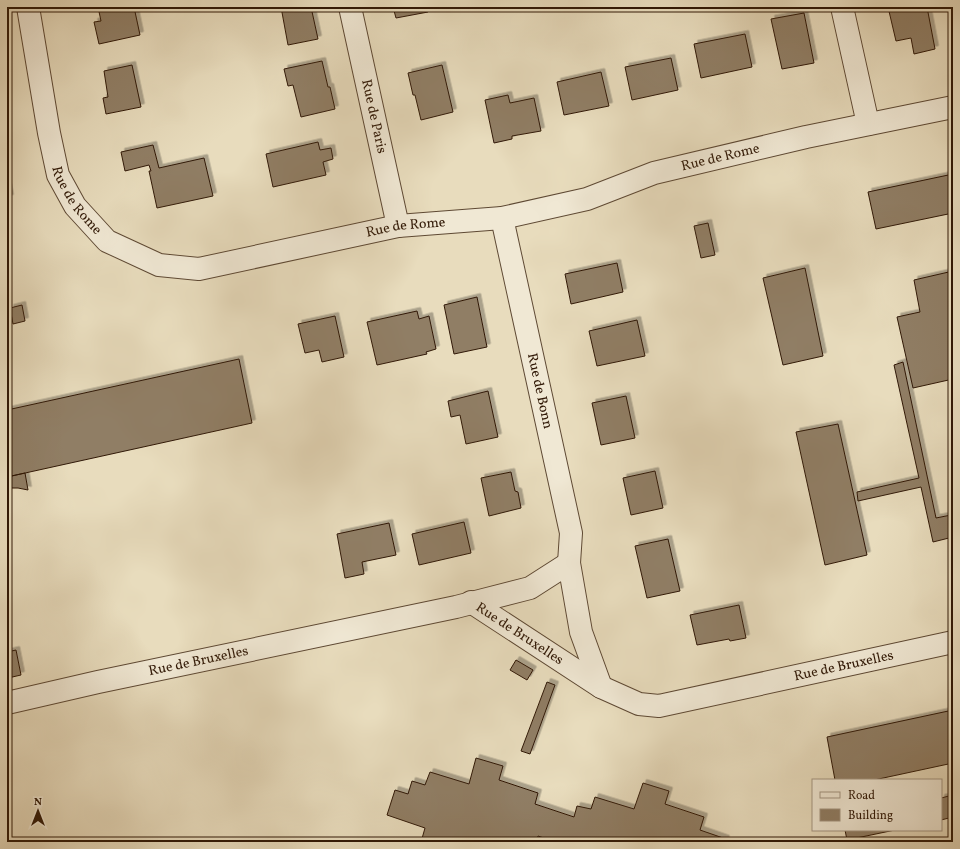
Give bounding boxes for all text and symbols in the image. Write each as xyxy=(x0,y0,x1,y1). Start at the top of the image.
street label: Rue de Paris xyxy=(357,77,391,155)
street label: Rue de Rome xyxy=(679,139,762,176)
street label: Rue de Rome xyxy=(47,164,107,239)
street label: Rue de Rome xyxy=(364,213,446,242)
street label: Rue de Bonn xyxy=(522,351,557,431)
street label: Rue de Bruxelles xyxy=(472,598,567,669)
street label: Rue de Bruxelles xyxy=(147,641,250,681)
street label: Rue de Bruxelles xyxy=(792,646,895,686)
legend xyxy=(812,779,942,831)
text: Road xyxy=(848,788,875,804)
north arrow xyxy=(18,791,58,831)
text: N xyxy=(34,795,42,810)
text: Building xyxy=(848,808,893,824)

